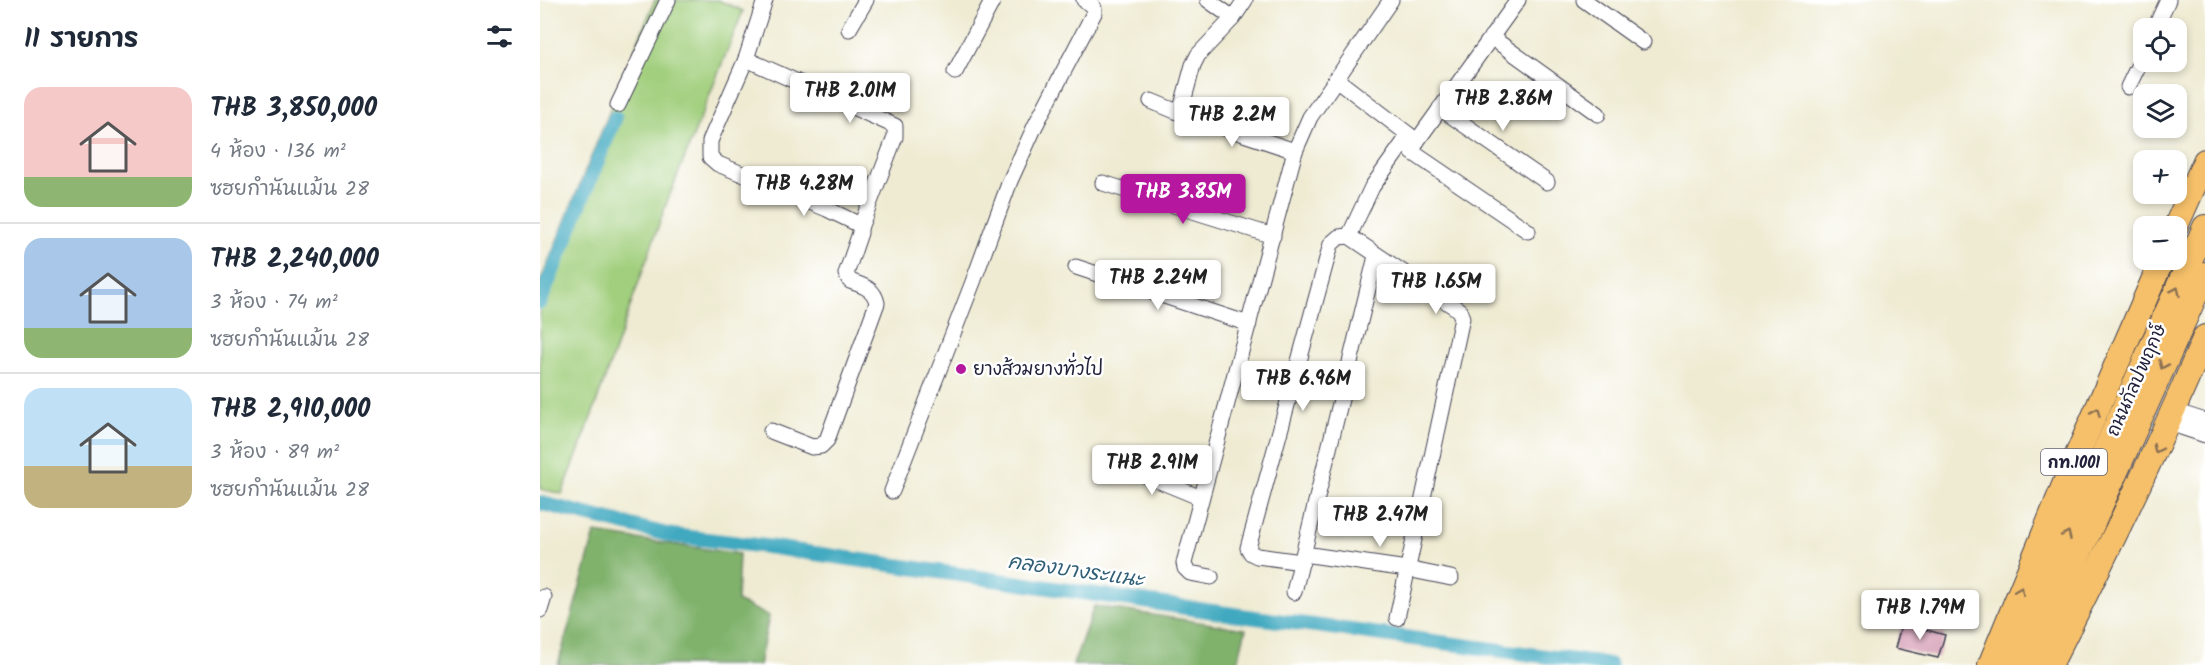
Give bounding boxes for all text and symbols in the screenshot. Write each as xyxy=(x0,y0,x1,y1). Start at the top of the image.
map controls xyxy=(2133,18,2187,270)
button: locate xyxy=(2133,18,2187,72)
text: 11 รายการ xyxy=(24,19,139,61)
icon: filters xyxy=(483,20,516,53)
pin: THB 2.01M xyxy=(781,73,919,124)
text: THB 2.01M xyxy=(804,76,896,108)
pin: THB 2.86M xyxy=(1434,81,1572,132)
text: THB 2.86M xyxy=(1454,84,1552,116)
button: layers xyxy=(2133,84,2187,138)
text: THB 3,850,000 xyxy=(210,88,377,130)
pin: THB 2.2M xyxy=(1170,97,1294,148)
text: THB 2.2M xyxy=(1188,100,1276,132)
icon: home xyxy=(72,111,144,183)
text: 4 ห้อง · 136 m² xyxy=(210,136,346,168)
button: + xyxy=(2133,150,2187,204)
pin: THB 4.28M xyxy=(735,166,873,217)
text: THB 4.28M xyxy=(755,169,853,201)
text: ซฮยกำนันแม้น 28 xyxy=(210,174,369,206)
pin: THB 3.85M xyxy=(1114,174,1252,225)
text: THB 3.85M xyxy=(1135,177,1231,209)
button: − xyxy=(2133,216,2187,270)
text: THB 2,240,000 xyxy=(210,239,379,281)
pin: THB 2.24M xyxy=(1089,260,1227,311)
icon: home xyxy=(72,262,144,334)
text: THB 2.24M xyxy=(1109,263,1207,295)
pin: THB 1.65M xyxy=(1367,264,1505,315)
text: THB 1.65M xyxy=(1391,267,1481,299)
one-way arrow xyxy=(2169,286,2181,297)
text: 3 ห้อง · 74 m² xyxy=(210,287,338,319)
street label: ถนนกัลปพฤกษ์ xyxy=(2100,319,2175,442)
text: ซฮยกำนันแม้น 28 xyxy=(210,325,369,357)
place label: ยางส้วมยางทั่วไป xyxy=(973,352,1103,385)
one-way arrow xyxy=(2159,359,2171,370)
pin: THB 6.96M xyxy=(1234,361,1372,412)
marker: ยางส้วมยางทั่วไป xyxy=(954,362,968,376)
text: THB 6.96M xyxy=(1255,364,1351,396)
text: THB 2,910,000 xyxy=(210,389,370,431)
one-way arrow xyxy=(2089,407,2101,418)
icon: home xyxy=(72,412,144,484)
text: 3 ห้อง · 89 m² xyxy=(210,437,339,469)
one-way arrow xyxy=(2152,442,2164,453)
pin: THB 2.91M xyxy=(1083,445,1221,496)
text: THB 2.91M xyxy=(1106,448,1198,480)
road number: กท.1001 xyxy=(2041,449,2107,475)
text: ซฮยกำนันแม้น 28 xyxy=(210,475,369,507)
pin: THB 2.47M xyxy=(1311,497,1449,548)
text: THB 2.47M xyxy=(1332,500,1428,532)
one-way arrow xyxy=(2059,530,2071,541)
water label: คลองบางระแนะ xyxy=(1006,547,1147,598)
one-way arrow xyxy=(2013,587,2025,598)
pin: THB 1.79M xyxy=(1851,590,1989,641)
text: THB 1.79M xyxy=(1875,593,1965,625)

